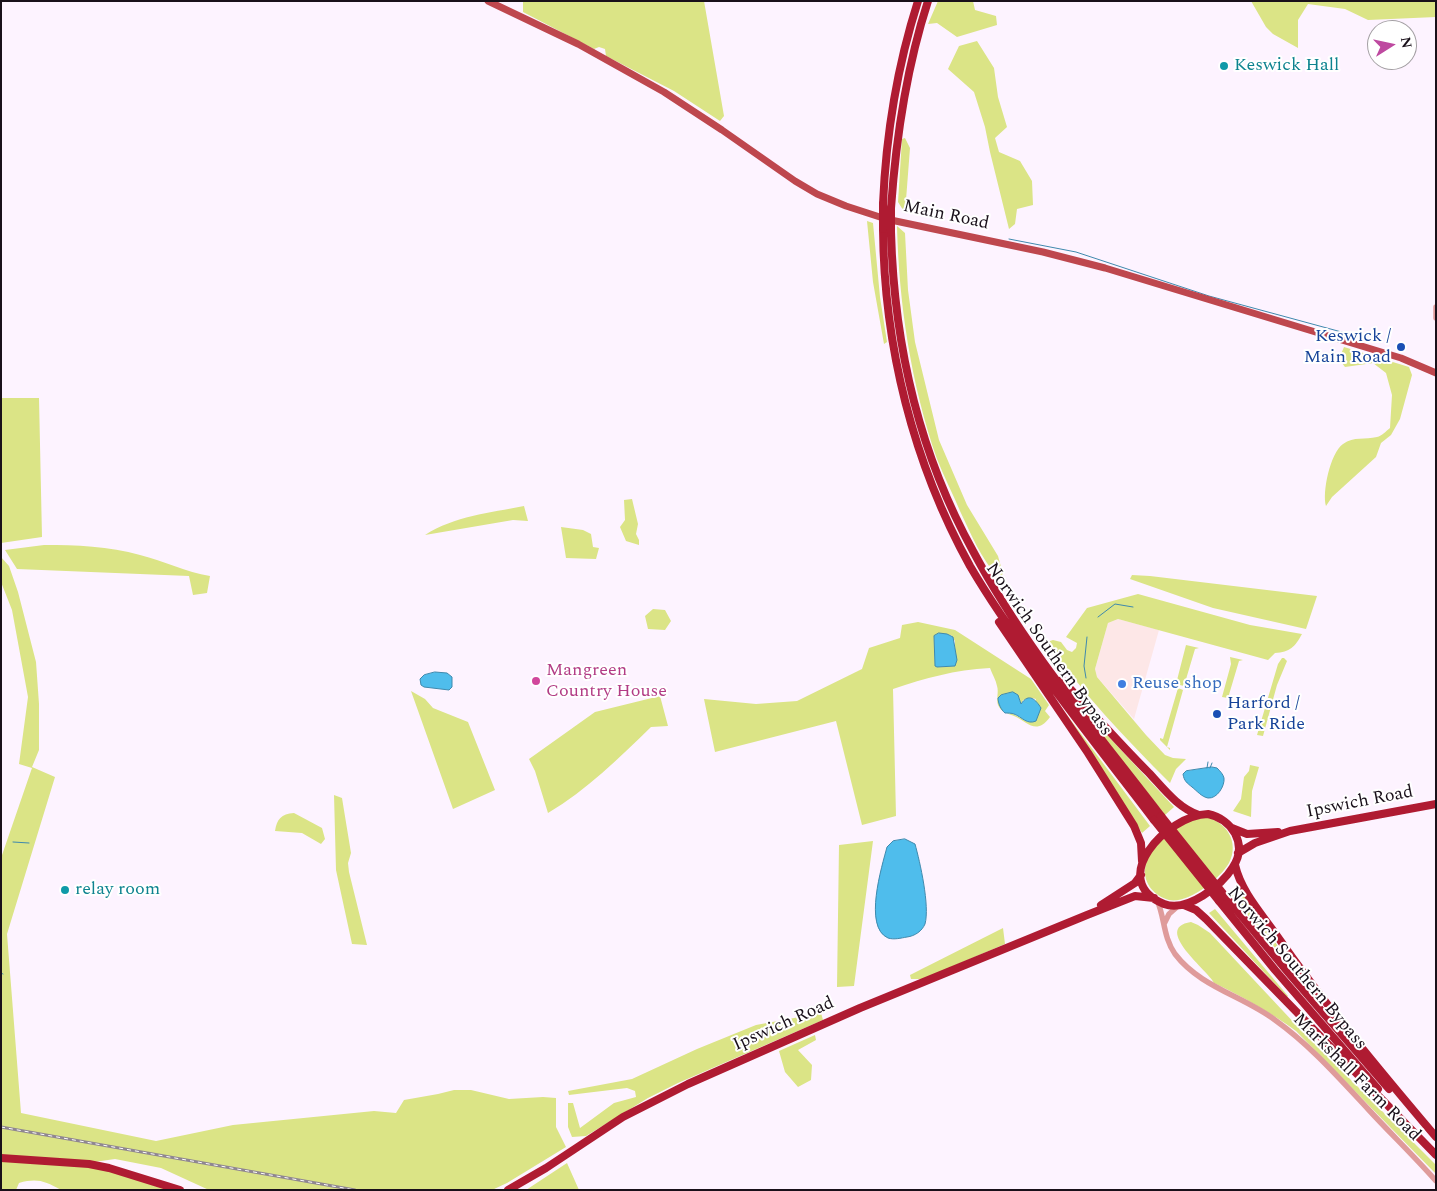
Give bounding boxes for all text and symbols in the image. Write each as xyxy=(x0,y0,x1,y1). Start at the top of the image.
north arrow xyxy=(1367,20,1417,70)
text: N xyxy=(1395,35,1418,50)
place label: Keswick Hall xyxy=(1234,55,1339,77)
marker: Keswick Hall xyxy=(1218,60,1230,72)
street label: Main Road xyxy=(901,196,991,236)
place label: Keswick / Main Road xyxy=(1304,326,1391,368)
marker: Keswick / Main Road xyxy=(1395,341,1407,353)
street label: Norwich Southern Bypass xyxy=(980,559,1116,741)
place label: Mangreen Country House xyxy=(546,660,667,702)
place label: Reuse shop xyxy=(1132,673,1222,695)
marker: Mangreen Country House xyxy=(530,675,542,687)
marker: Reuse shop xyxy=(1116,678,1128,690)
place label: Harford / Park Ride xyxy=(1227,693,1305,736)
marker: Harford / Park Ride xyxy=(1211,708,1223,720)
street label: Ipswich Road xyxy=(1305,782,1415,824)
place label: relay room xyxy=(75,879,160,901)
street label: Norwich Southern Bypass xyxy=(1221,883,1371,1055)
marker: relay room xyxy=(59,884,71,896)
street label: Ipswich Road xyxy=(730,993,838,1057)
street label: Markshall Farm Road xyxy=(1288,1010,1424,1146)

